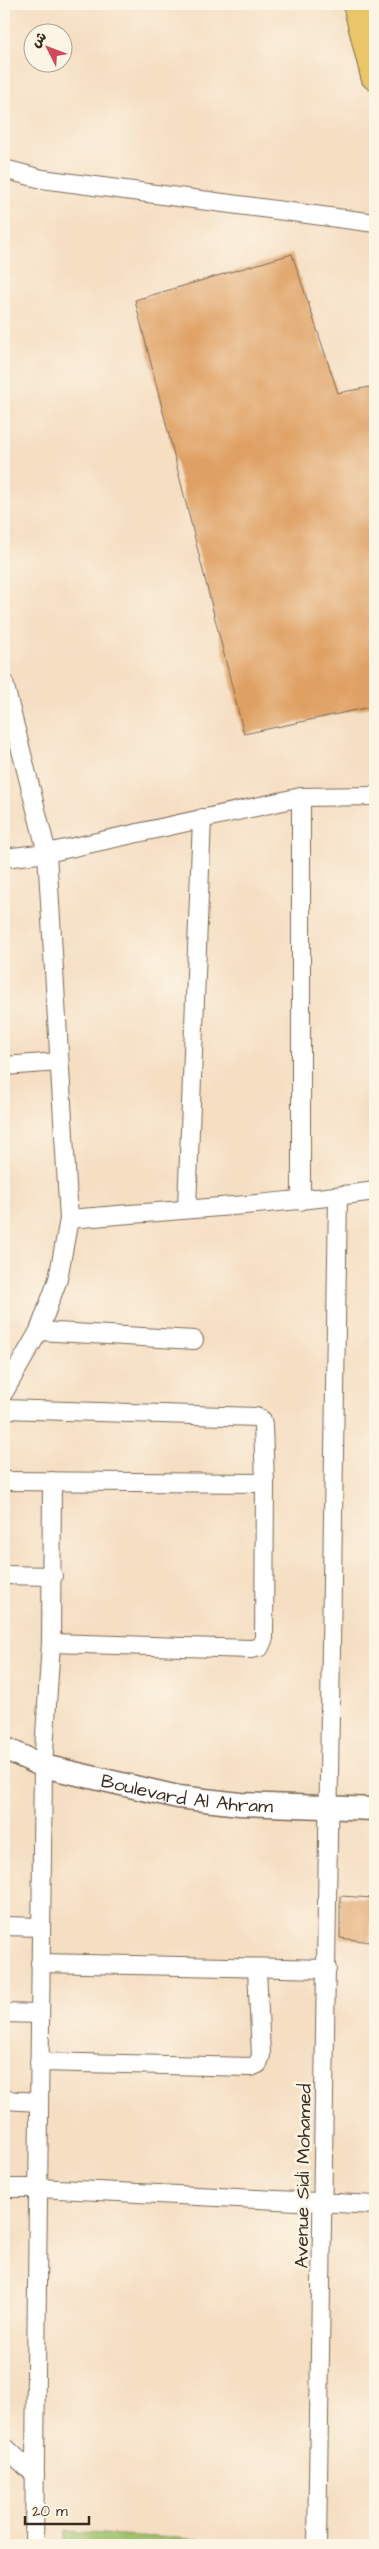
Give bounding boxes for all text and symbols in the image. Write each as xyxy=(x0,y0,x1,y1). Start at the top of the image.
north arrow xyxy=(22,22,72,72)
text: ش xyxy=(26,28,52,52)
street label: Boulevard Al Ahram xyxy=(98,1768,274,1820)
street label: Avenue Sidi Mohamed xyxy=(288,2083,319,2269)
scale bar xyxy=(25,2494,89,2526)
text: 20 m xyxy=(32,2501,68,2522)

